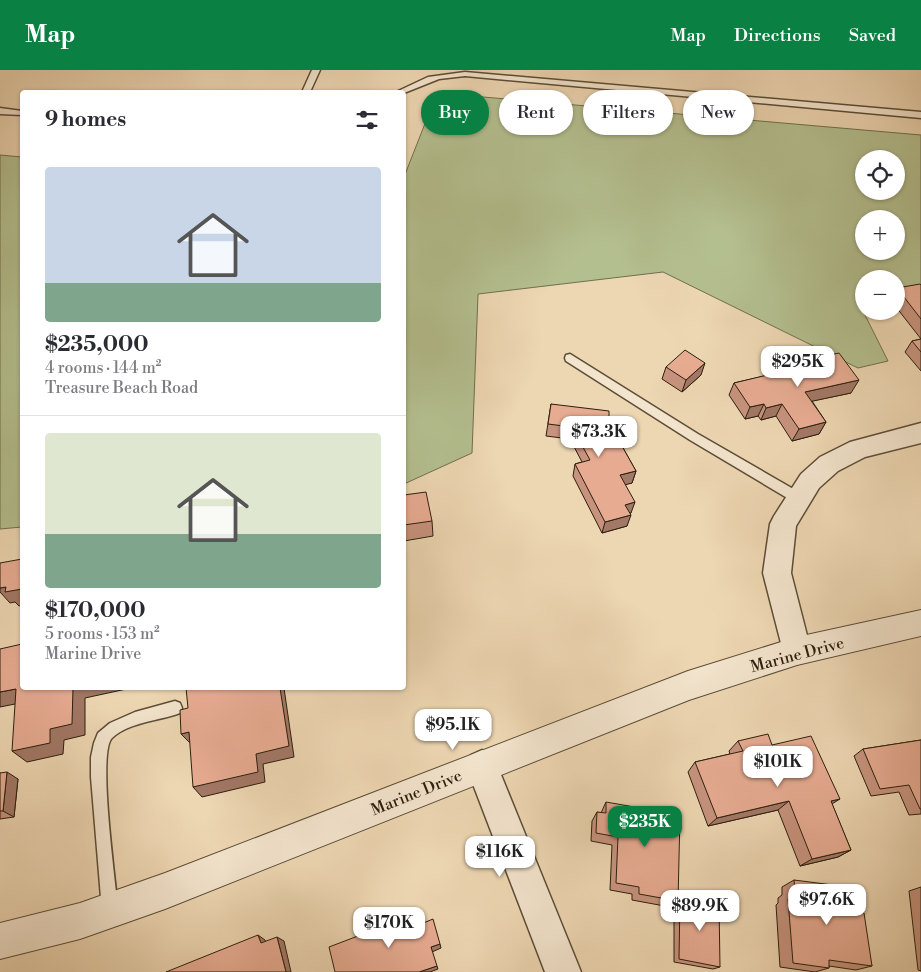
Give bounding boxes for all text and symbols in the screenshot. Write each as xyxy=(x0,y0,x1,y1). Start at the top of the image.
text: Map xyxy=(25,20,75,50)
text: Map xyxy=(670,24,706,47)
text: Directions xyxy=(734,24,821,47)
text: Saved xyxy=(849,24,896,47)
chip: Buy xyxy=(421,90,489,135)
chip: Rent xyxy=(499,90,573,135)
chip: Filters xyxy=(583,90,673,135)
chip: New xyxy=(683,90,754,135)
icon: filters xyxy=(353,106,381,134)
text: 9 homes xyxy=(45,107,126,133)
map controls xyxy=(855,150,905,320)
button: locate xyxy=(855,150,905,200)
icon: home xyxy=(168,200,258,290)
button: + xyxy=(855,210,905,260)
button: − xyxy=(855,270,905,320)
text: $235,000 xyxy=(45,332,149,358)
pin: $295K xyxy=(763,346,833,388)
text: $295K xyxy=(772,352,824,372)
text: 4 rooms · 144 m² xyxy=(45,358,161,378)
text: Treasure Beach Road xyxy=(45,378,198,398)
pin: $73.3K xyxy=(558,416,640,458)
text: $73.3K xyxy=(571,422,627,442)
icon: home xyxy=(168,465,258,555)
text: $170,000 xyxy=(45,598,146,624)
text: 5 rooms · 153 m² xyxy=(45,624,160,644)
street label: Marine Drive xyxy=(748,633,846,677)
text: Marine Drive xyxy=(45,644,141,664)
pin: $95.1K xyxy=(412,708,494,751)
text: $95.1K xyxy=(426,715,480,735)
pin: $101K xyxy=(743,746,813,788)
text: $101K xyxy=(754,752,802,772)
street label: Marine Drive xyxy=(368,766,465,820)
pin: $235K xyxy=(610,806,680,848)
text: $235K xyxy=(619,812,671,832)
pin: $116K xyxy=(465,836,535,878)
text: $116K xyxy=(476,842,524,862)
pin: $97.6K xyxy=(786,884,868,926)
pin: $89.9K xyxy=(659,890,741,932)
text: $97.6K xyxy=(799,890,855,910)
text: $89.9K xyxy=(671,896,729,916)
pin: $170K xyxy=(354,906,424,949)
text: $170K xyxy=(364,913,414,933)

